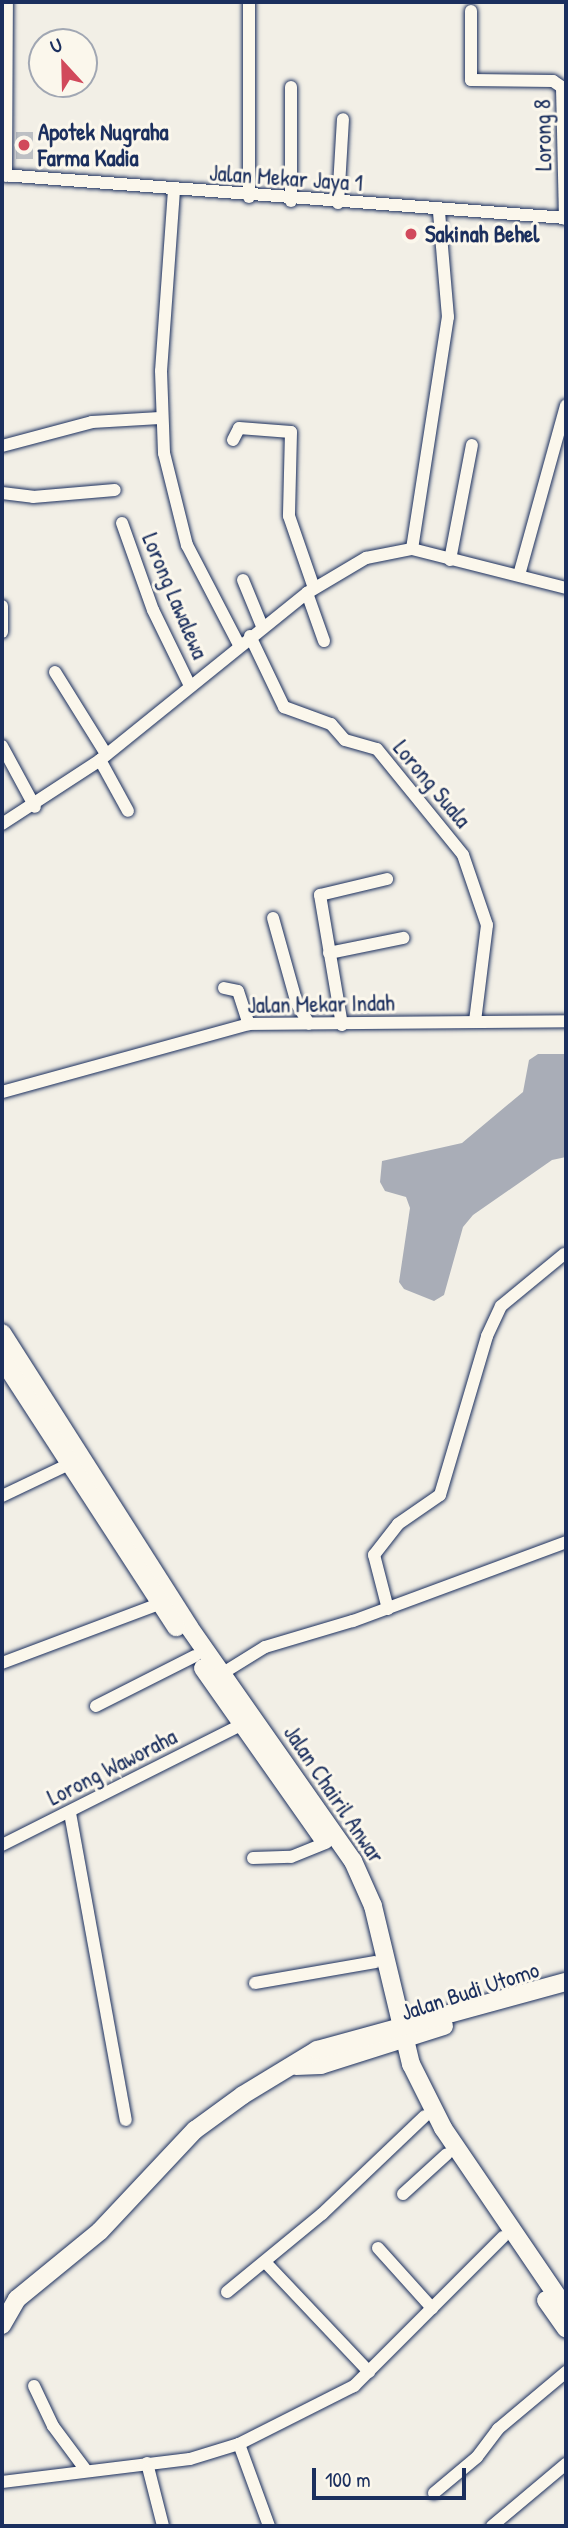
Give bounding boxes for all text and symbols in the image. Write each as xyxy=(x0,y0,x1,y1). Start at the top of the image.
north arrow xyxy=(28,28,98,98)
text: U xyxy=(46,31,66,59)
street label: Lorong 8 xyxy=(529,99,557,171)
place label: Apotek Nugraha Farma Kadia xyxy=(38,118,168,172)
marker: Apotek Nugraha Farma Kadia xyxy=(16,137,32,153)
street label: Jalan Mekar Jaya 1 xyxy=(208,159,364,197)
place label: Sakinah Behel xyxy=(425,220,539,248)
marker: Sakinah Behel xyxy=(403,226,419,242)
street label: Lorong Lawalewa xyxy=(136,529,214,663)
street label: Lorong Suala xyxy=(387,735,477,833)
street label: Jalan Mekar Indah xyxy=(247,989,395,1019)
street label: Jalan Chairil Anwar xyxy=(278,1720,390,1868)
street label: Lorong Waworaha xyxy=(43,1723,181,1811)
street label: Jalan Budi Utomo xyxy=(398,1956,542,2026)
scale bar xyxy=(316,2454,470,2498)
text: 100 m xyxy=(325,2465,371,2494)

